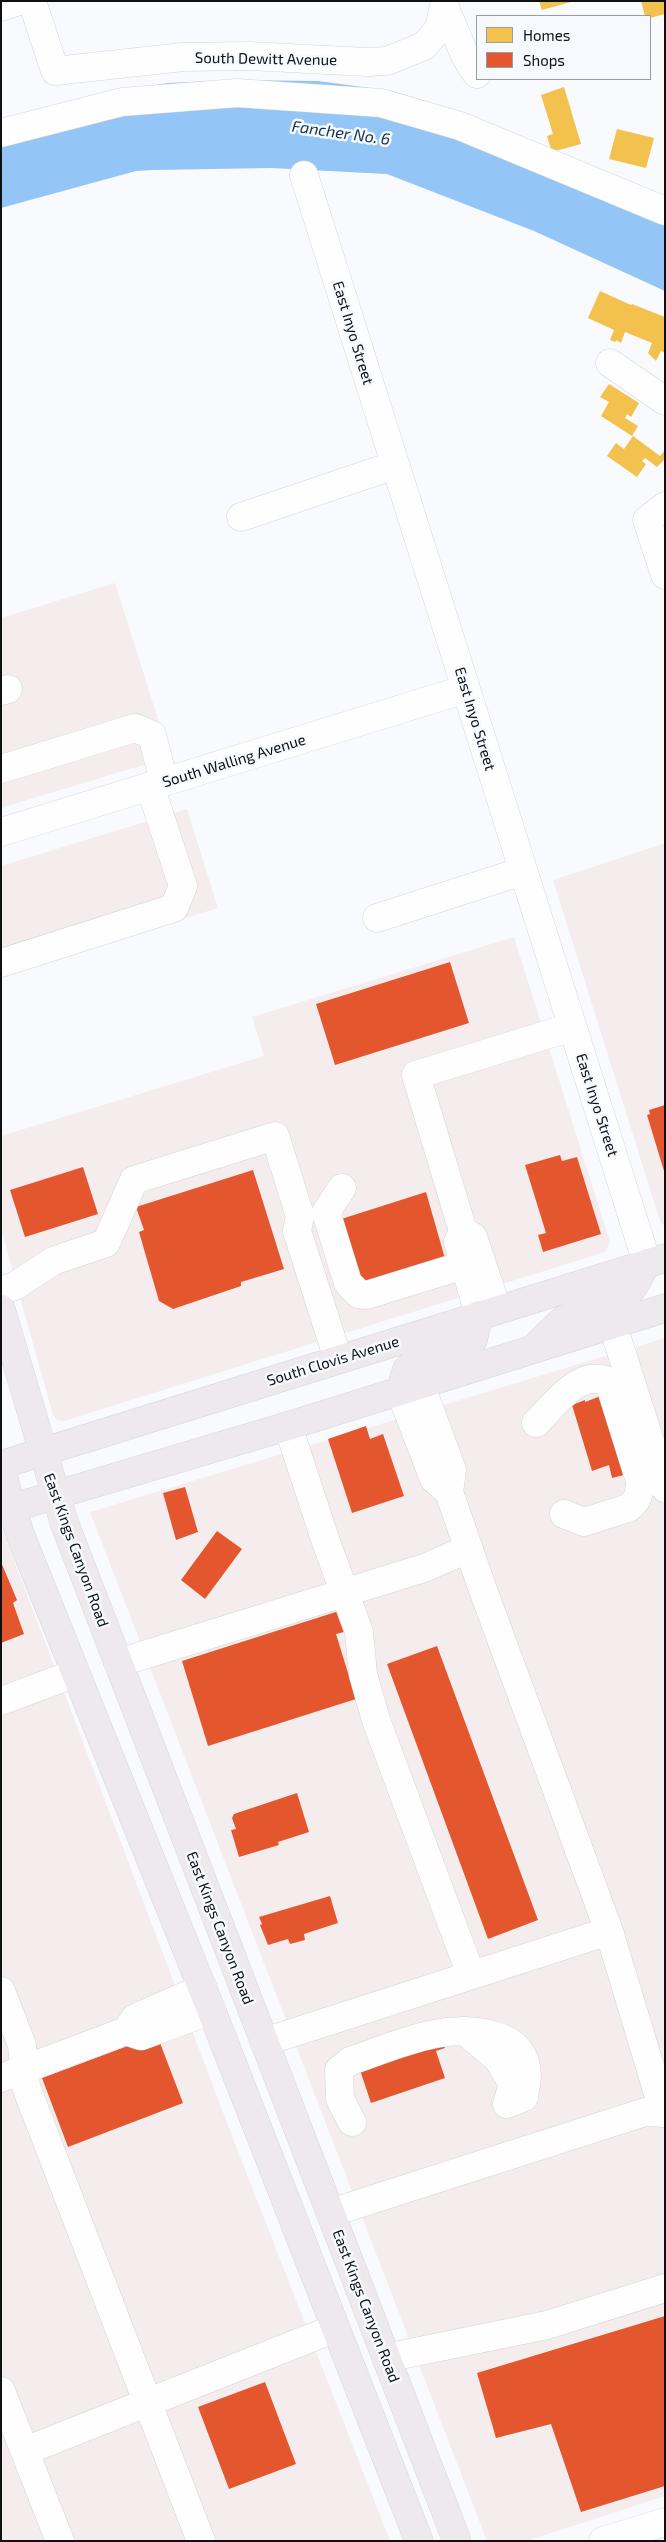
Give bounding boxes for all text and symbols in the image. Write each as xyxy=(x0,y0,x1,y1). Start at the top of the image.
legend xyxy=(476,15,651,80)
text: Homes xyxy=(523,26,570,44)
street label: South Dewitt Avenue xyxy=(195,49,337,69)
text: Shops xyxy=(523,51,565,69)
water label: Fancher No. 6 xyxy=(291,117,391,149)
street label: East Inyo Street xyxy=(329,279,377,387)
street label: East Inyo Street xyxy=(451,665,499,773)
street label: South Walling Avenue xyxy=(160,731,308,791)
street label: East Inyo Street xyxy=(572,1051,622,1159)
street label: South Clovis Avenue xyxy=(265,1332,401,1390)
street label: East Kings Canyon Road xyxy=(40,1471,112,1629)
street label: East Kings Canyon Road xyxy=(182,1849,258,2007)
street label: East Kings Canyon Road xyxy=(328,2227,404,2385)

